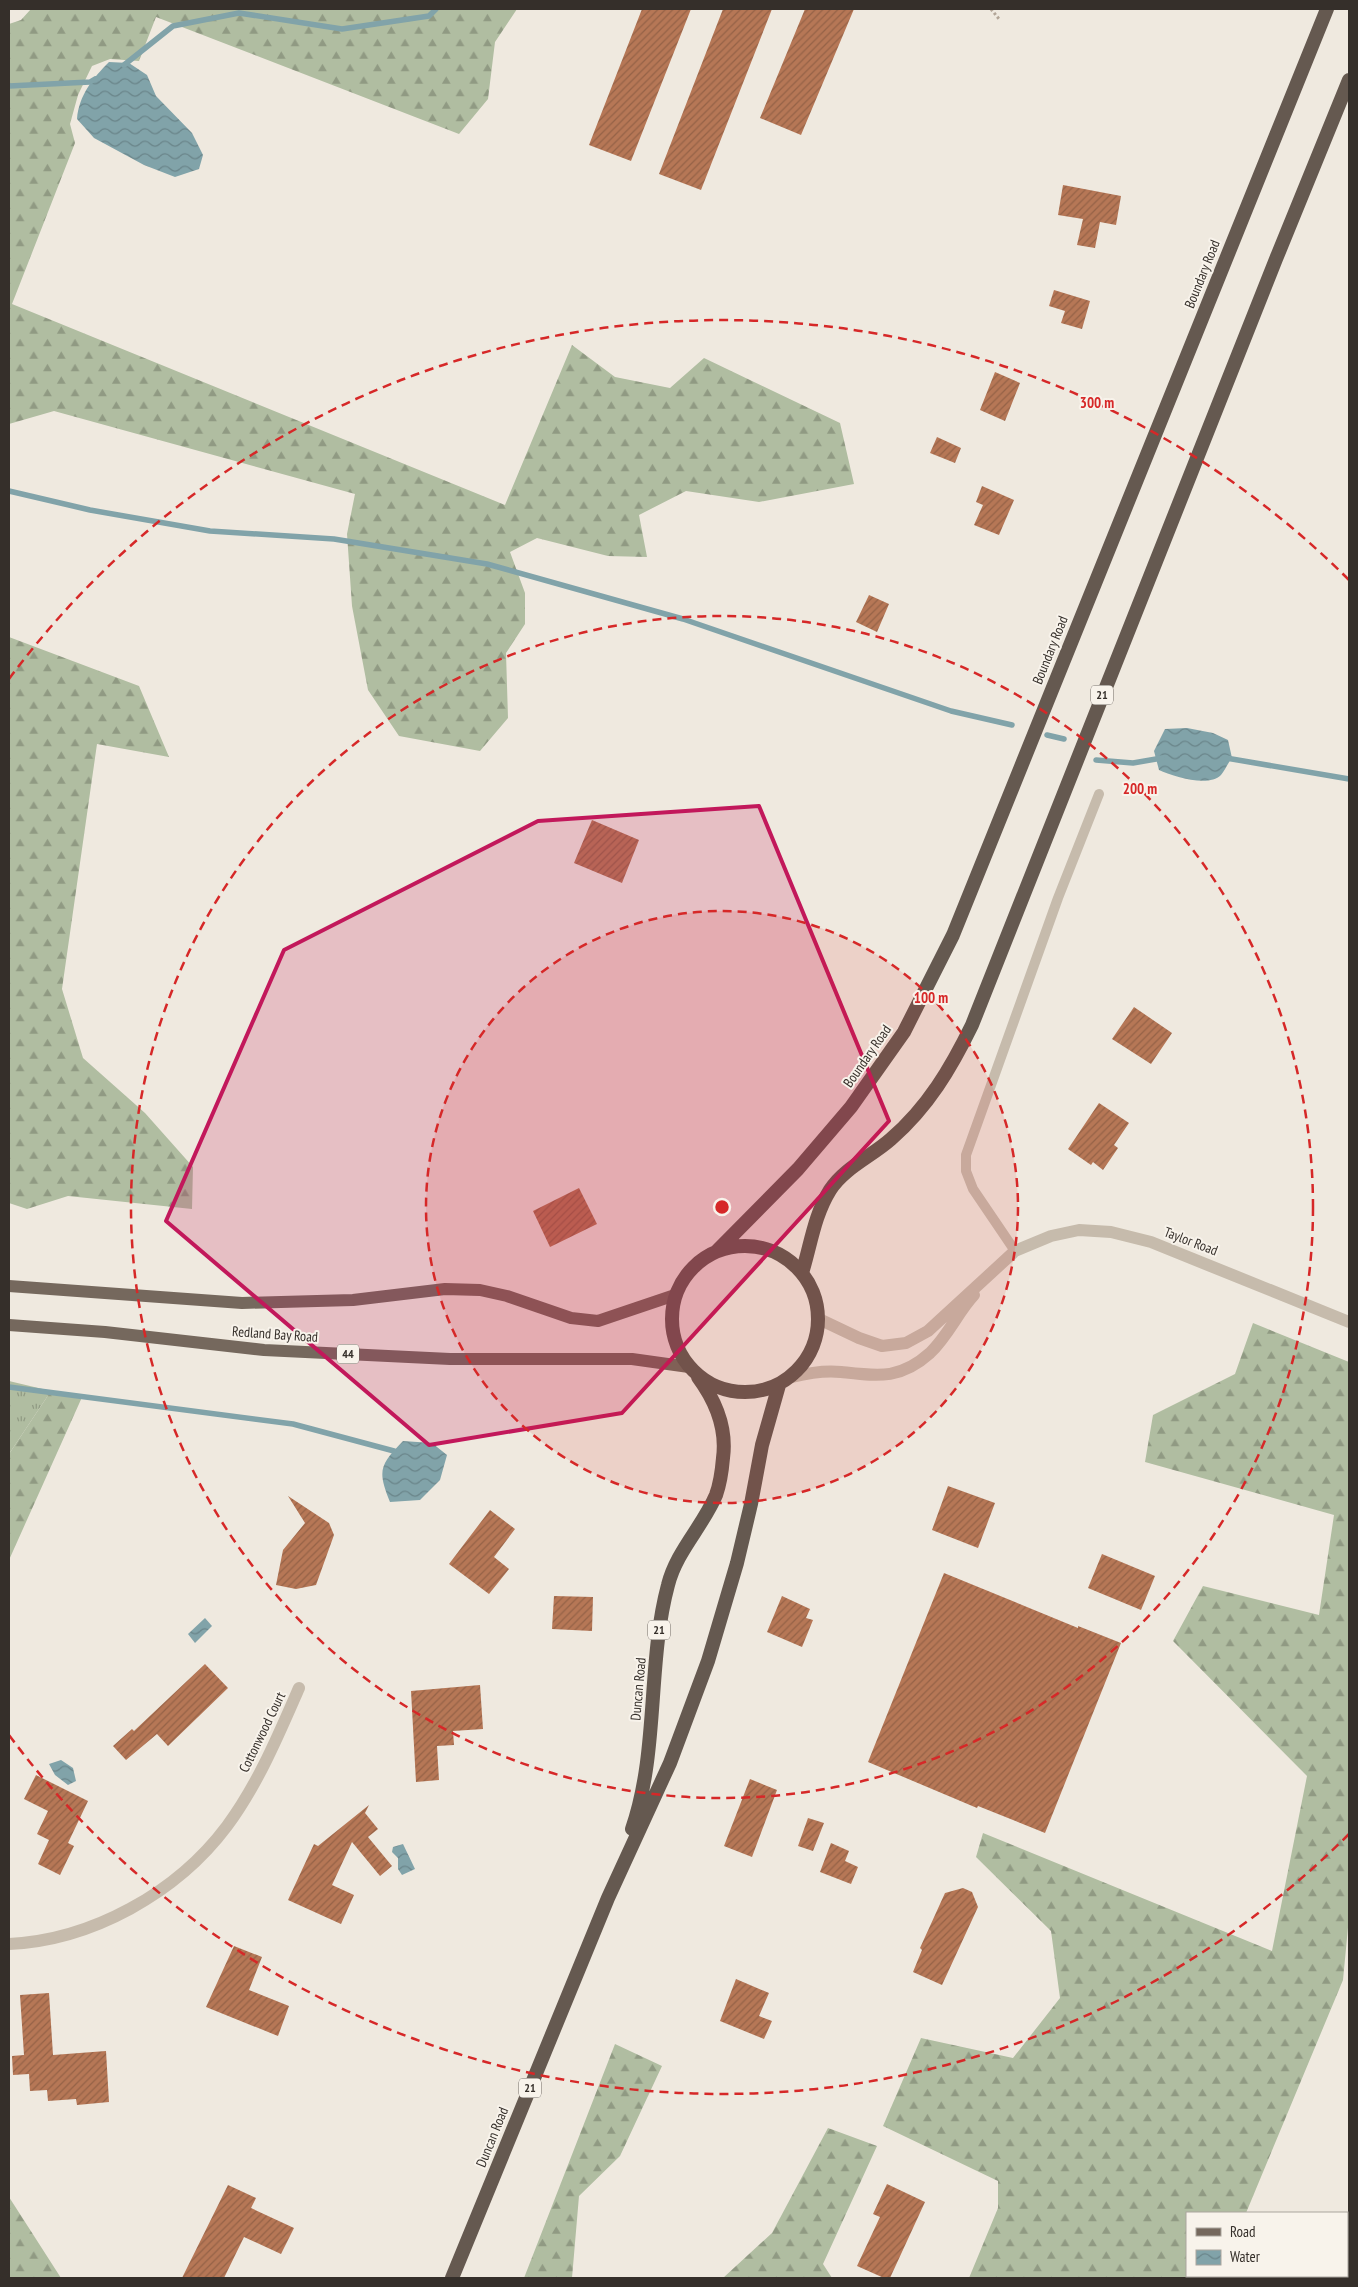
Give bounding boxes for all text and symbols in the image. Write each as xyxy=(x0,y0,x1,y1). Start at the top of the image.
street label: Boundary Road xyxy=(1180,237,1224,311)
text: 300 m xyxy=(1080,393,1114,412)
street label: Boundary Road xyxy=(1028,613,1072,687)
road number: 21 xyxy=(1091,686,1113,704)
text: 200 m xyxy=(1123,779,1157,798)
text: 100 m xyxy=(914,988,948,1007)
street label: Boundary Road xyxy=(839,1021,895,1091)
centre of rings xyxy=(713,1198,731,1216)
street label: Taylor Road xyxy=(1162,1223,1220,1259)
street label: Redland Bay Road xyxy=(231,1322,319,1346)
road number: 44 xyxy=(337,1345,359,1364)
road number: 21 xyxy=(648,1620,670,1640)
street label: Duncan Road xyxy=(626,1657,650,1721)
street label: Cottonwood Court xyxy=(235,1689,289,1775)
road number: 21 xyxy=(519,2078,541,2098)
street label: Duncan Road xyxy=(472,2104,512,2170)
legend xyxy=(1186,2212,1348,2277)
text: Road xyxy=(1230,2222,1256,2241)
text: Water xyxy=(1230,2247,1261,2266)

